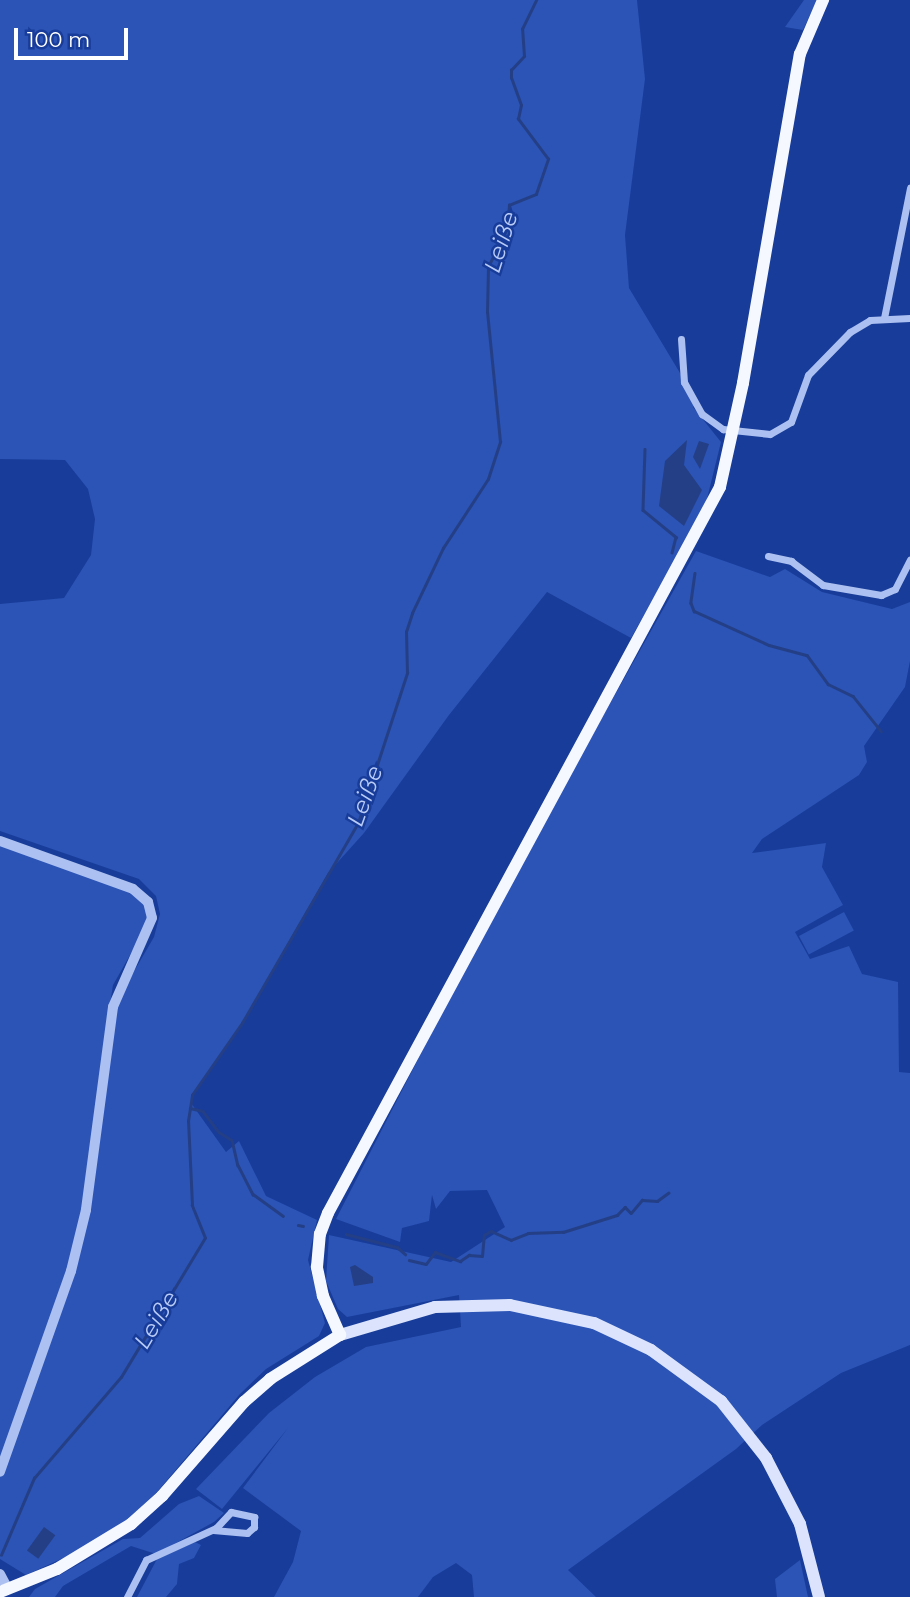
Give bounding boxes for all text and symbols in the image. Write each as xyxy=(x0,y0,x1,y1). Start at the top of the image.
scale bar xyxy=(18,14,131,58)
text: 100 m xyxy=(27,27,90,52)
water label: Leiße xyxy=(478,208,524,276)
water label: Leiße xyxy=(341,762,389,830)
water label: Leiße xyxy=(128,1286,184,1354)

